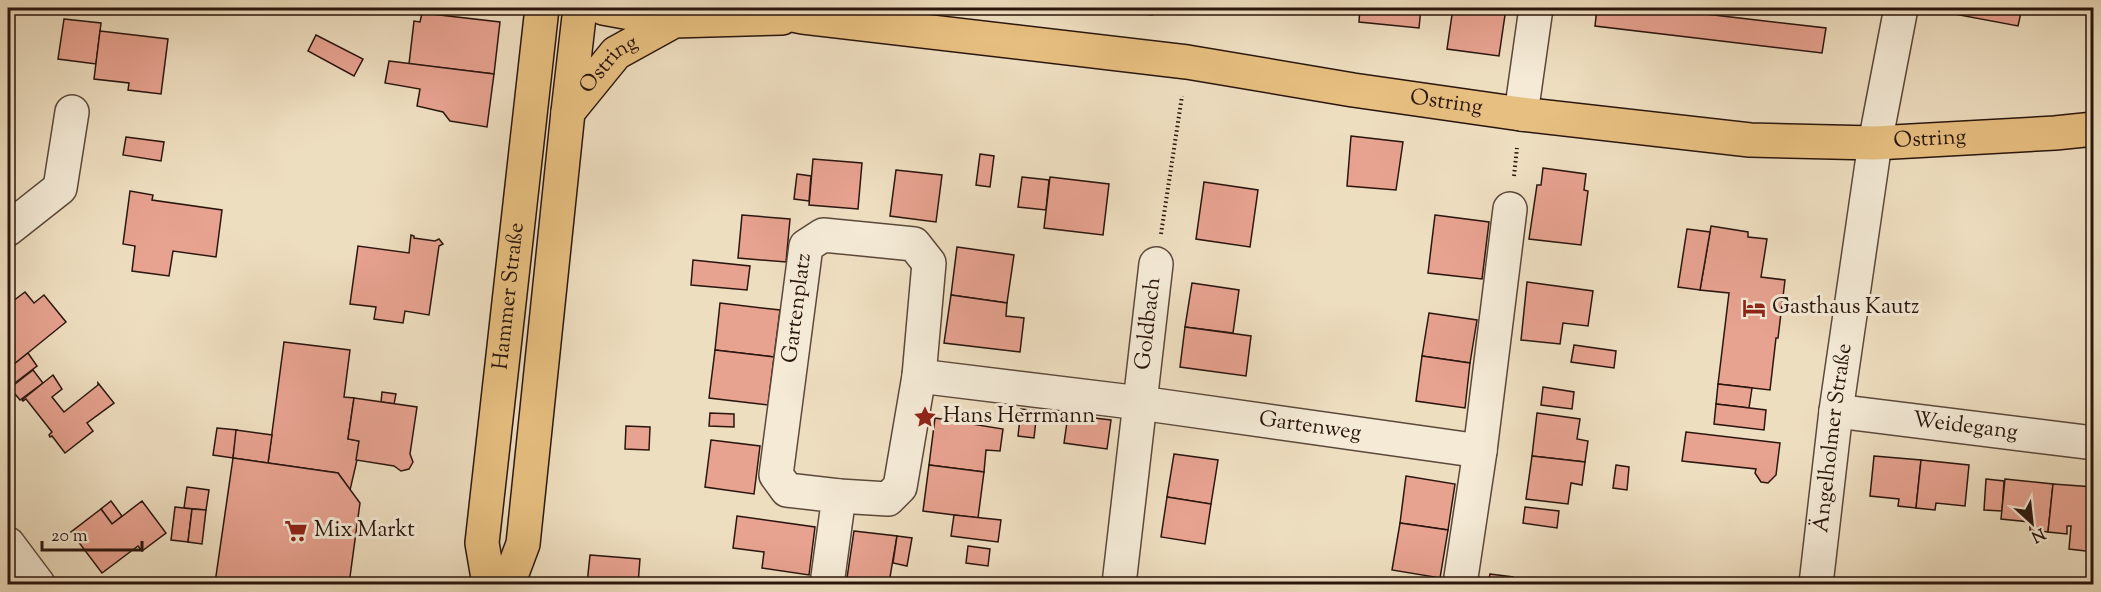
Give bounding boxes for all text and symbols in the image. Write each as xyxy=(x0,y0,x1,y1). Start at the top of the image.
street label: Ostring xyxy=(572,28,644,102)
street label: Ostring xyxy=(1408,82,1485,124)
street label: Ostring xyxy=(1893,122,1967,158)
street label: Hammer Straße xyxy=(486,221,534,371)
street label: Gartenplatz xyxy=(775,251,821,365)
street label: Goldbach xyxy=(1128,276,1170,372)
place label: Gasthaus Kautz xyxy=(1772,292,1919,324)
hotel icon: Gasthaus Kautz xyxy=(1741,295,1767,321)
street label: Ängelholmer Straße xyxy=(1806,341,1862,534)
place label: Hans Herrmann xyxy=(943,401,1095,433)
place icon: Hans Herrmann xyxy=(912,404,938,430)
street label: Gartenweg xyxy=(1257,404,1364,450)
street label: Weidegang xyxy=(1911,405,2020,449)
north arrow xyxy=(2002,493,2062,553)
scale bar xyxy=(42,514,142,552)
place label: Mix Markt xyxy=(314,515,415,547)
supermarket icon: Mix Markt xyxy=(283,518,309,544)
text: N xyxy=(2027,521,2049,547)
text: 20 m xyxy=(51,524,88,550)

